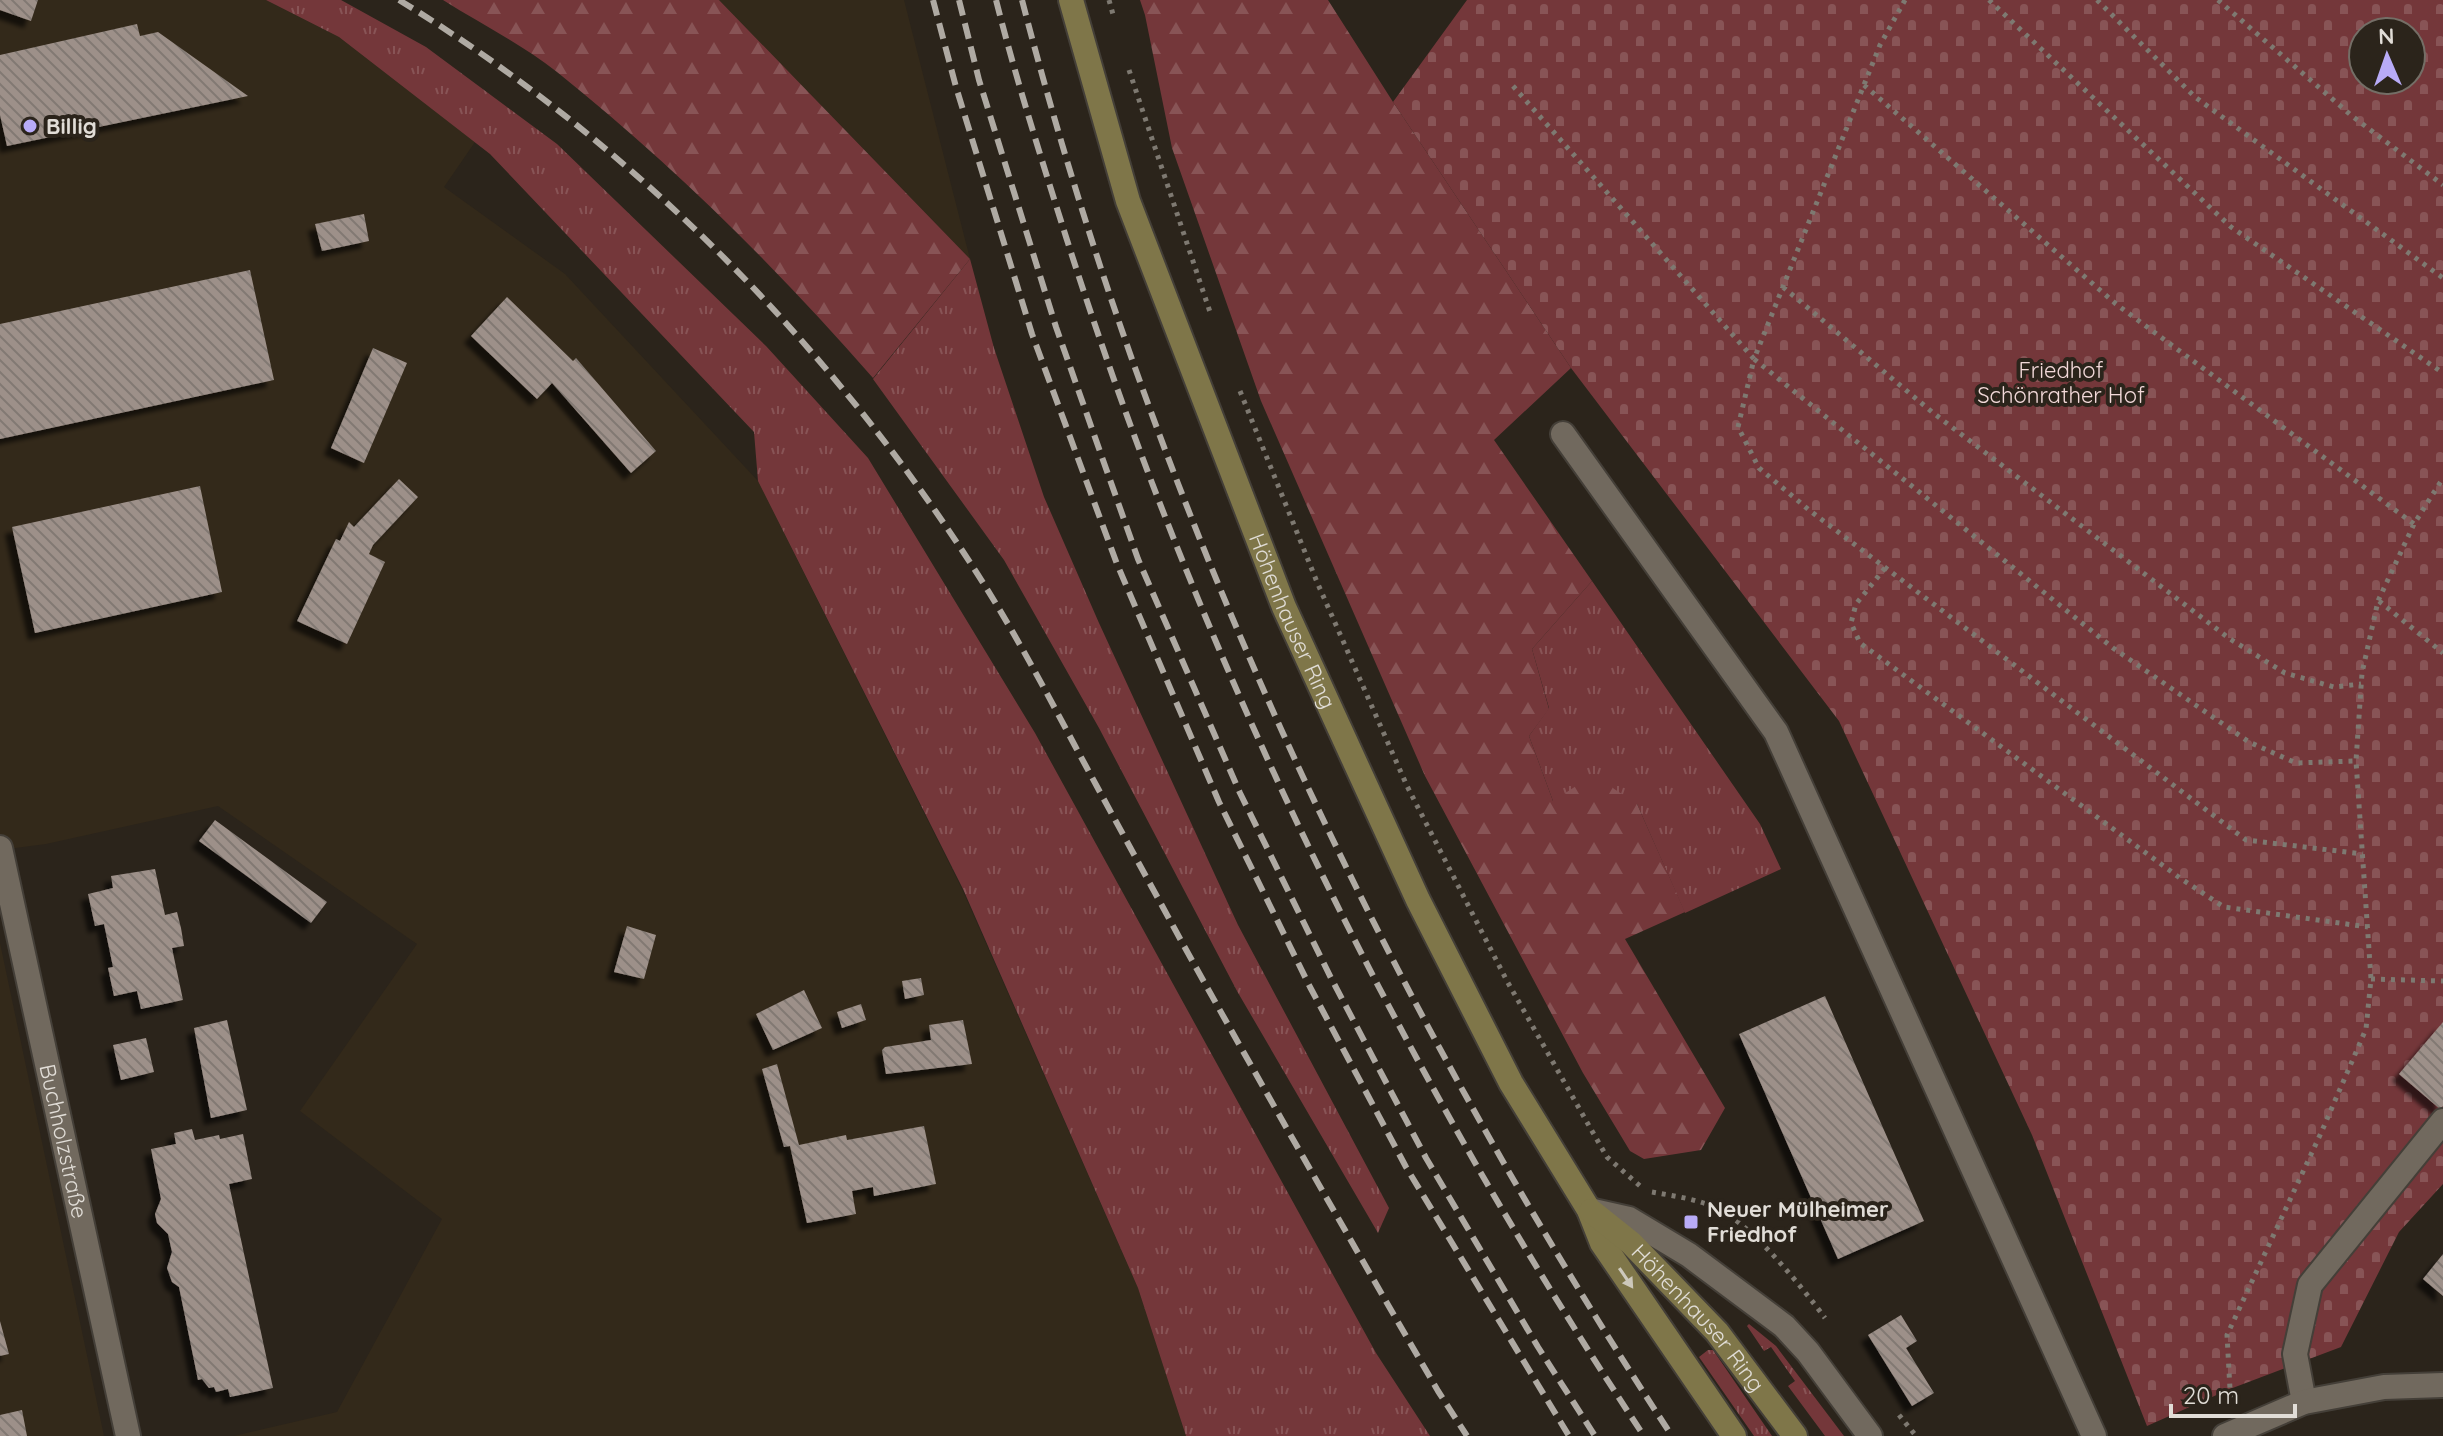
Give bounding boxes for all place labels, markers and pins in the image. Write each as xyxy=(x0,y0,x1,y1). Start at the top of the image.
place label: Billig xyxy=(46,112,97,140)
marker: Billig xyxy=(21,117,39,135)
place label: Neuer Mülheimer Friedhof xyxy=(1707,1195,1889,1248)
marker: Neuer Mülheimer Friedhof xyxy=(1682,1213,1700,1231)

